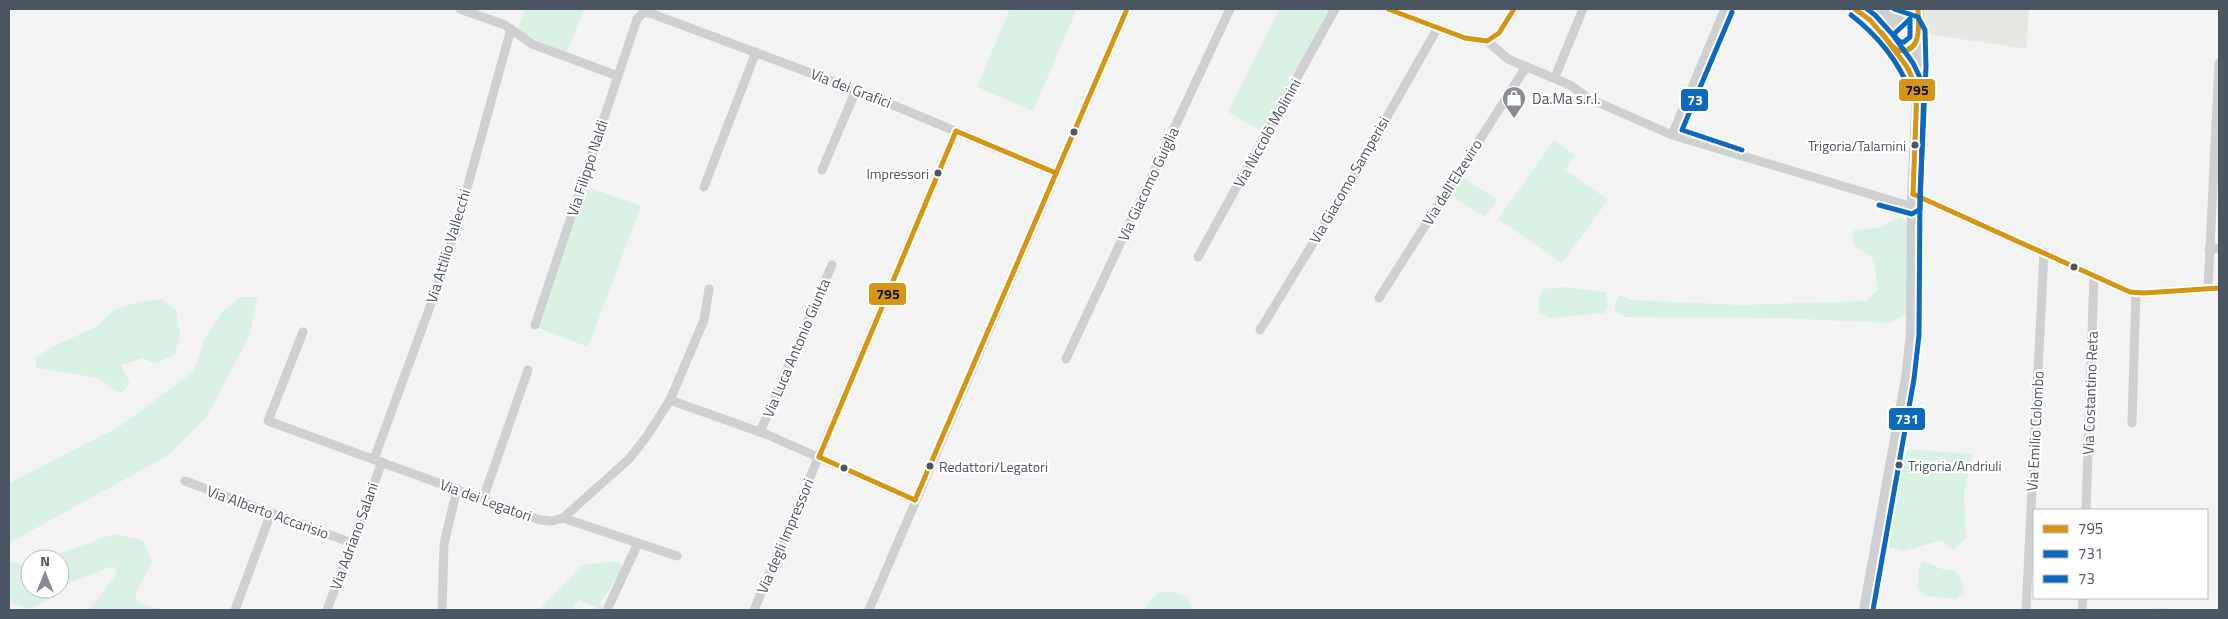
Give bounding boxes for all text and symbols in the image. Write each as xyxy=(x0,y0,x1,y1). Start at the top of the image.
street label: Via dei Grafici xyxy=(807,62,895,114)
street label: Via Niccolò Molinini xyxy=(1227,74,1307,192)
line badge: 795 xyxy=(1898,78,1936,102)
text: 795 xyxy=(1905,79,1929,100)
shop icon: Da.Ma s.r.l. xyxy=(1501,85,1527,119)
place label: Da.Ma s.r.l. xyxy=(1532,87,1600,110)
line badge: 73 xyxy=(1680,88,1709,112)
text: 73 xyxy=(1687,89,1703,110)
street label: Via Giacomo Samperisi xyxy=(1303,112,1395,248)
street label: Via Filippo Naldi xyxy=(561,117,613,219)
street label: Via Giacomo Guiglia xyxy=(1111,123,1185,245)
unlabelled marker xyxy=(1069,127,1079,137)
street label: Via dell'Elzeviro xyxy=(1416,134,1488,230)
place label: Trigoria/Talamini xyxy=(1808,135,1906,156)
marker: Trigoria/Talamini xyxy=(1910,140,1920,150)
place label: Impressori xyxy=(866,163,929,184)
marker: Impressori xyxy=(933,168,943,178)
street label: Via Attilio Vallecchi xyxy=(420,186,476,306)
unlabelled marker xyxy=(2069,262,2079,272)
street label: Via Luca Antonio Giunta xyxy=(756,274,836,421)
line badge: 795 xyxy=(868,282,907,306)
text: 795 xyxy=(876,283,900,304)
street label: Via Costantino Reta xyxy=(2076,330,2104,455)
street label: Via Emilio Colombo xyxy=(2020,370,2050,492)
line badge: 731 xyxy=(1888,407,1926,431)
text: 731 xyxy=(1895,408,1919,429)
place label: Trigoria/Andriuli xyxy=(1908,455,2002,476)
place label: Redattori/Legatori xyxy=(939,456,1048,477)
marker: Trigoria/Andriuli xyxy=(1894,460,1904,470)
marker: Redattori/Legatori xyxy=(925,461,935,471)
unlabelled marker xyxy=(839,463,849,473)
street label: Via dei Legatori xyxy=(437,473,535,527)
street label: Via degli Impressori xyxy=(750,475,820,597)
street label: Via Alberto Accarisio xyxy=(204,479,332,545)
street label: Via Adriano Salani xyxy=(324,479,384,593)
legend xyxy=(2033,509,2208,599)
text: 795 xyxy=(2078,517,2103,540)
text: 731 xyxy=(2078,542,2103,565)
north arrow xyxy=(20,549,70,599)
text: N xyxy=(40,550,50,571)
text: 73 xyxy=(2078,567,2095,590)

